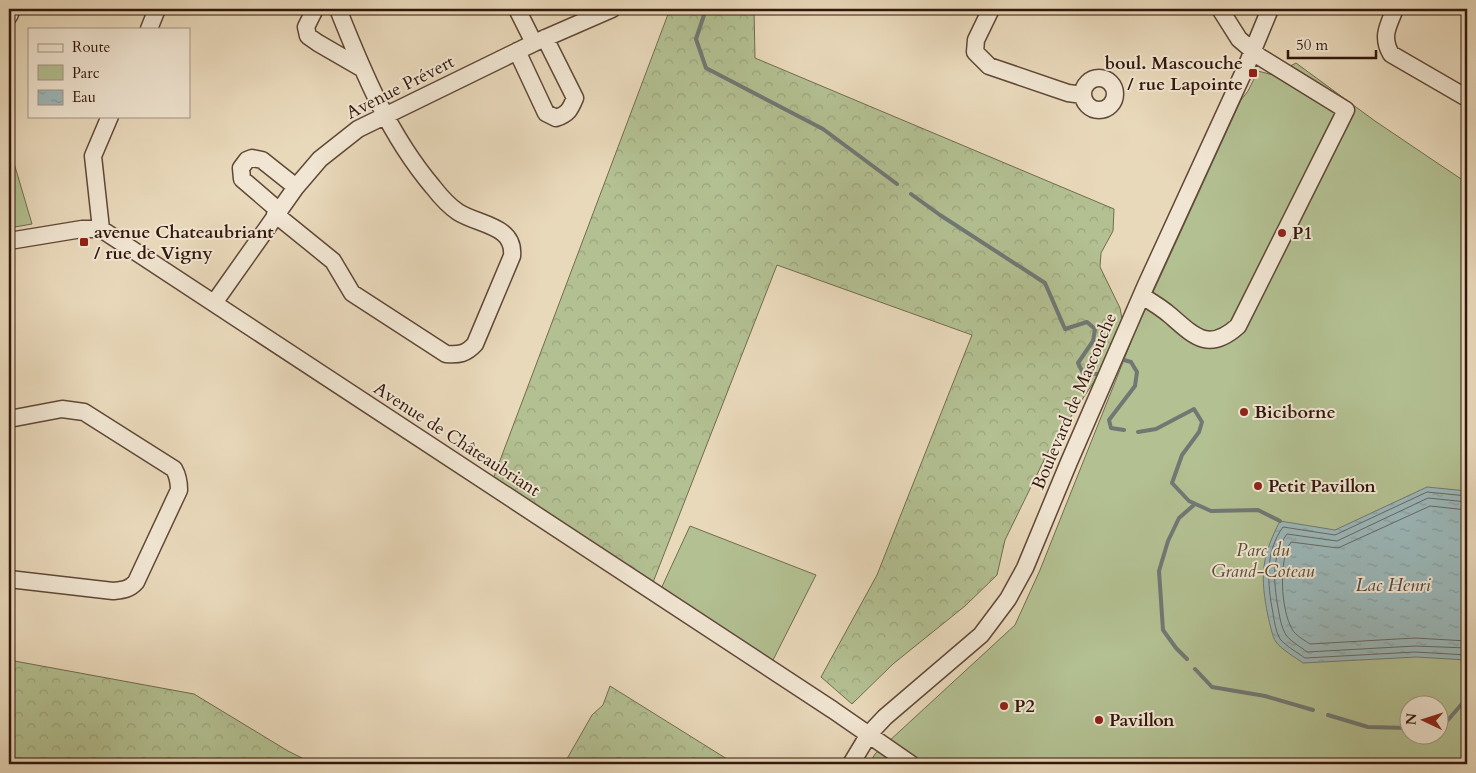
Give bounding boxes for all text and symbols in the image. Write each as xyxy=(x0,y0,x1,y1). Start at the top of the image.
legend xyxy=(28,28,190,118)
scale bar xyxy=(1288,28,1376,60)
text: 50 m xyxy=(1296,35,1328,55)
text: Route xyxy=(72,37,110,57)
street label: Avenue Prévert xyxy=(342,49,459,125)
place label: boul. Mascouche / rue Lapointe xyxy=(1105,51,1243,97)
text: Parc xyxy=(72,63,100,83)
marker: boul. Mascouche / rue Lapointe xyxy=(1247,67,1259,79)
text: Eau xyxy=(72,87,96,107)
place label: avenue Chateaubriant / rue de Vigny xyxy=(94,220,274,266)
place label: P1 xyxy=(1292,221,1313,246)
marker: P1 xyxy=(1276,227,1288,239)
marker: avenue Chateaubriant / rue de Vigny xyxy=(78,236,90,248)
street label: Boulevard de Mascouche xyxy=(1026,309,1123,493)
street label: Avenue de Châteaubriant xyxy=(369,376,545,503)
place label: Biciborne xyxy=(1254,400,1336,425)
marker: Biciborne xyxy=(1238,406,1250,418)
place label: Petit Pavillon xyxy=(1268,474,1376,499)
marker: Petit Pavillon xyxy=(1252,480,1264,492)
park label: Parc du Grand-Coteau xyxy=(1211,538,1315,584)
water label: Lac Henri xyxy=(1355,572,1431,598)
place label: P2 xyxy=(1014,694,1035,719)
north arrow xyxy=(1398,696,1448,746)
marker: P2 xyxy=(998,700,1010,712)
place label: Pavillon xyxy=(1109,708,1175,733)
text: N xyxy=(1402,712,1421,726)
marker: Pavillon xyxy=(1093,714,1105,726)

